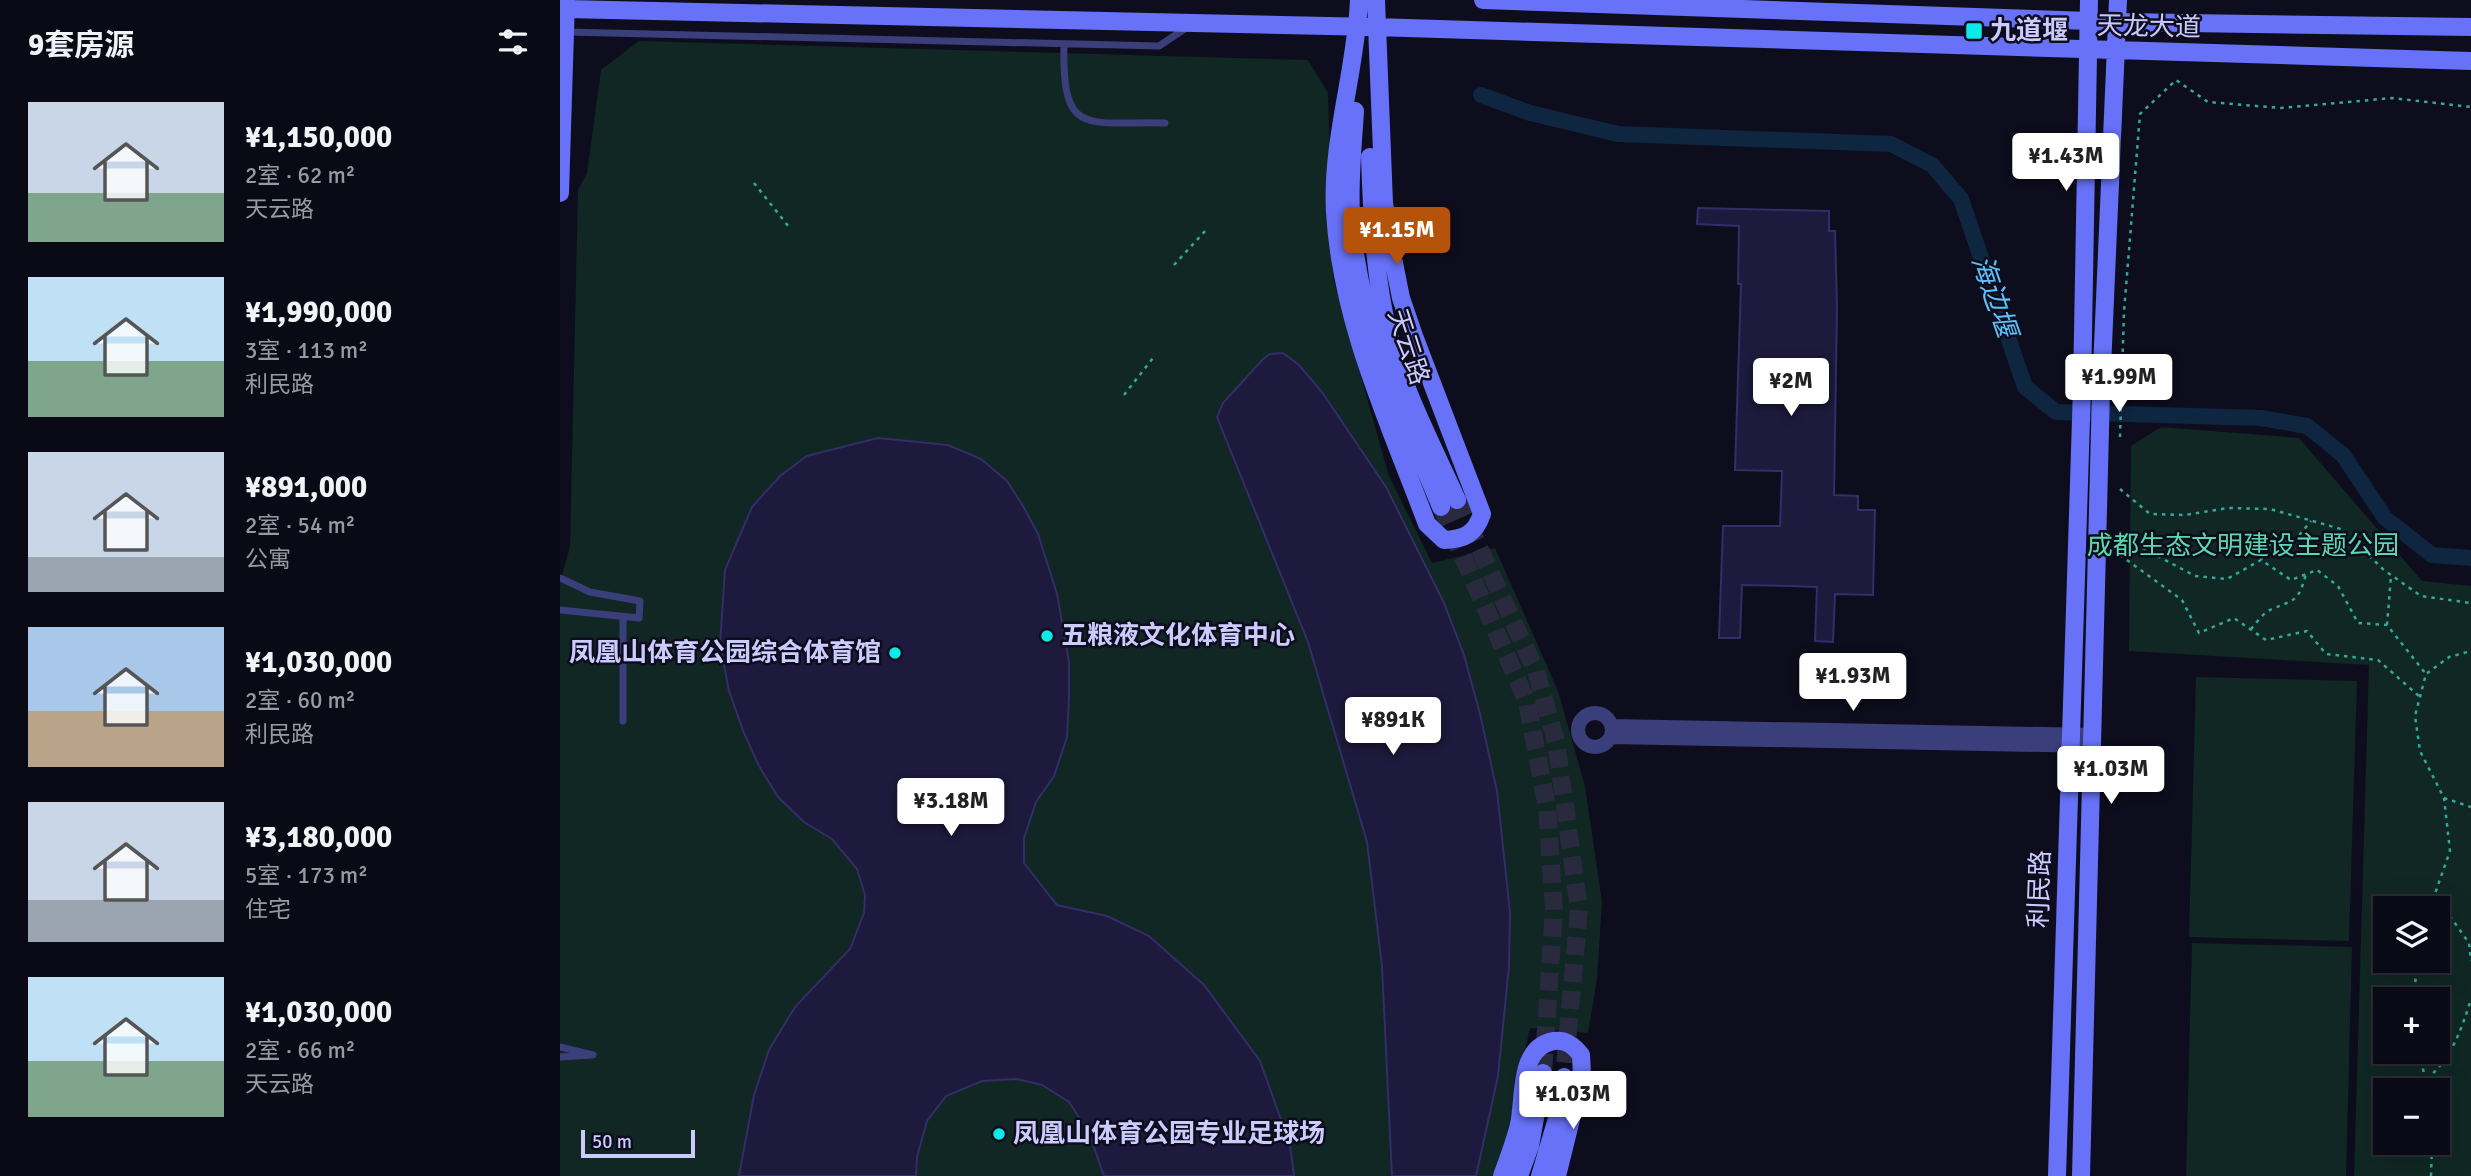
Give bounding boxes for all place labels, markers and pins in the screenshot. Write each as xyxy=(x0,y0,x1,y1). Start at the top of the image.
place label: 九道堰 xyxy=(1990,15,2068,47)
marker: 九道堰 xyxy=(1964,21,1984,41)
pin: ¥1.43M xyxy=(2009,134,2123,193)
pin: ¥1.15M xyxy=(1340,208,1454,267)
pin: ¥1.99M xyxy=(2062,354,2176,414)
pin: ¥2M xyxy=(1757,358,1825,418)
place label: 五粮液文化体育中心 xyxy=(1061,620,1295,652)
marker: 五粮液文化体育中心 xyxy=(1039,628,1055,644)
place label: 凤凰山体育公园综合体育馆 xyxy=(569,637,881,669)
marker: 凤凰山体育公园综合体育馆 xyxy=(887,645,903,661)
pin: ¥1.93M xyxy=(1796,654,1910,713)
pin: ¥891K xyxy=(1344,698,1442,757)
pin: ¥1.03M xyxy=(2054,746,2168,806)
pin: ¥3.18M xyxy=(894,778,1008,838)
pin: ¥1.03M xyxy=(1516,1072,1630,1131)
place label: 凤凰山体育公园专业足球场 xyxy=(1013,1118,1325,1150)
marker: 凤凰山体育公园专业足球场 xyxy=(991,1126,1007,1142)

